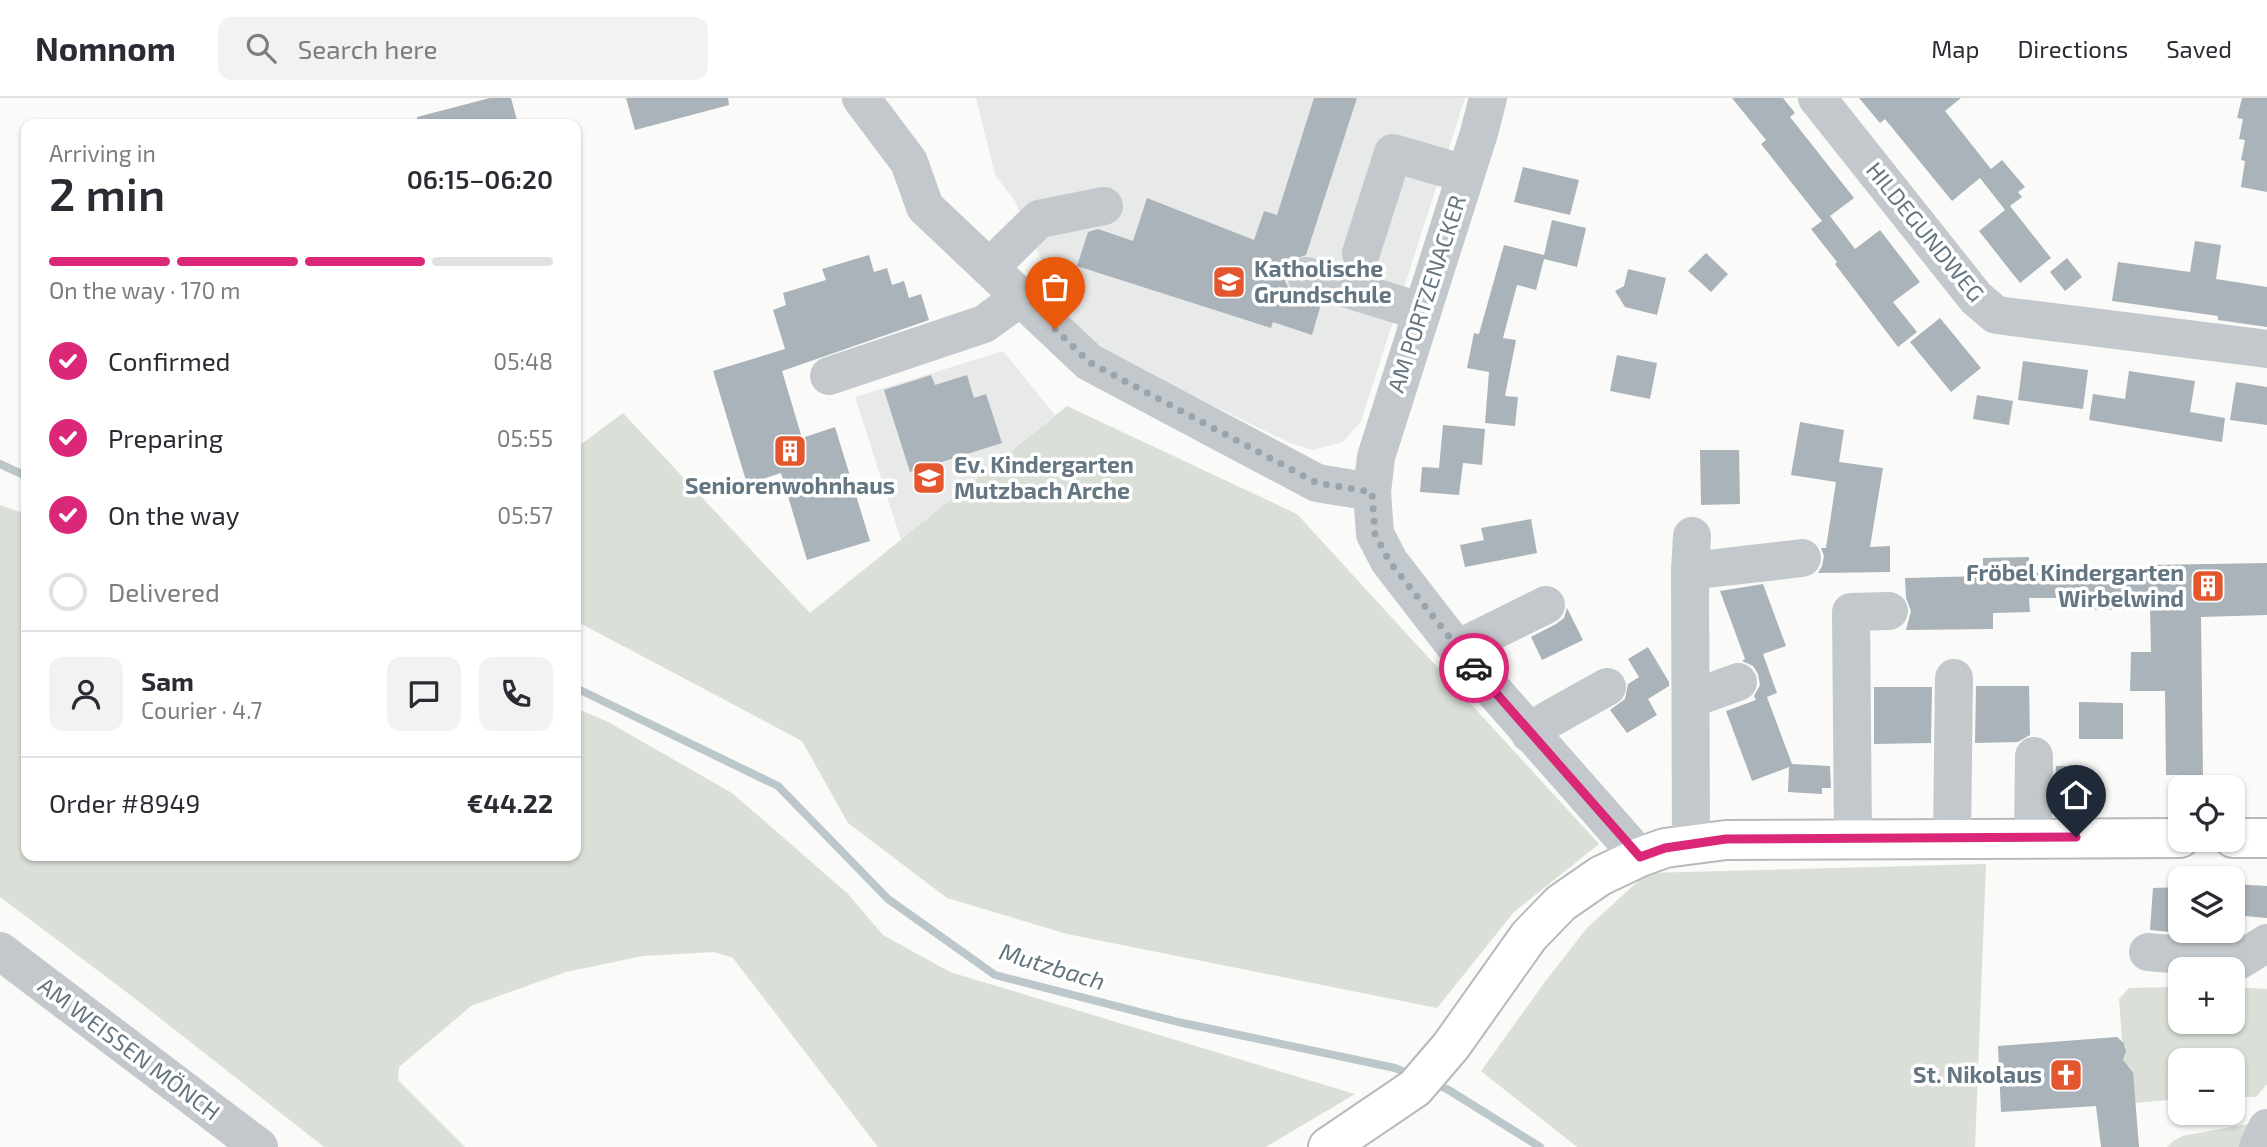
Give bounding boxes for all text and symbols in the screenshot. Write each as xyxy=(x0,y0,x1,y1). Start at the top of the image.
search box xyxy=(218,17,708,80)
text: Nomnom xyxy=(35,28,176,68)
icon: search xyxy=(242,29,280,67)
text: Search here xyxy=(298,33,437,64)
text: Map xyxy=(1931,34,1979,63)
text: Directions xyxy=(2017,34,2128,63)
text: Saved xyxy=(2166,34,2232,63)
text: Arriving in xyxy=(49,139,156,167)
street label: HILDEGUNDWEG xyxy=(1861,156,1991,307)
text: 06:15–06:20 xyxy=(407,163,553,194)
text: 2 min xyxy=(49,165,165,220)
street label: AM PORTZENACKER xyxy=(1381,191,1471,396)
place label: Katholische Grundschule xyxy=(1254,254,1392,308)
pin xyxy=(1025,257,1085,329)
school or university icon: Katholische Grundschule xyxy=(1210,263,1248,301)
icon: bag xyxy=(1036,268,1074,306)
text: On the way · 170 m xyxy=(49,276,241,304)
icon: check xyxy=(49,342,87,380)
text: Confirmed xyxy=(108,345,231,376)
text: 05:48 xyxy=(493,347,553,375)
icon: check xyxy=(49,419,87,457)
text: Preparing xyxy=(108,422,223,453)
text: 05:55 xyxy=(497,424,553,452)
building icon: Seniorenwohnhaus xyxy=(771,432,809,470)
place label: Ev. Kindergarten Mutzbach Arche xyxy=(954,450,1134,504)
school or university icon: Ev. Kindergarten Mutzbach Arche xyxy=(910,459,948,497)
place label: Seniorenwohnhaus xyxy=(685,471,895,499)
icon: check xyxy=(49,496,87,534)
text: On the way xyxy=(108,499,239,530)
text: 05:57 xyxy=(497,501,553,529)
place label: Fröbel Kindergarten Wirbelwind xyxy=(1966,558,2184,612)
building icon: Fröbel Kindergarten Wirbelwind xyxy=(2189,567,2227,605)
text: Delivered xyxy=(108,576,220,607)
courier xyxy=(1439,633,1509,703)
icon: car xyxy=(1455,649,1493,687)
button: person xyxy=(49,657,123,731)
button: chat xyxy=(387,657,461,731)
button: phone xyxy=(479,657,553,731)
text: Sam xyxy=(141,665,194,696)
text: Courier · 4.7 xyxy=(141,696,262,724)
pin xyxy=(2046,765,2106,837)
map controls xyxy=(2168,775,2245,1125)
button: locate xyxy=(2168,775,2245,852)
icon: home xyxy=(2057,776,2095,814)
text: Order #8949 xyxy=(49,787,200,818)
text: €44.22 xyxy=(467,787,553,818)
button: layers xyxy=(2168,866,2245,943)
water label: Mutzbach xyxy=(996,936,1109,995)
button: + xyxy=(2168,957,2245,1034)
street label: AM WEISSEN MÖNCH xyxy=(33,971,226,1126)
button: − xyxy=(2168,1048,2245,1125)
church icon: St. Nikolaus xyxy=(2047,1056,2085,1094)
place label: St. Nikolaus xyxy=(1913,1060,2042,1088)

